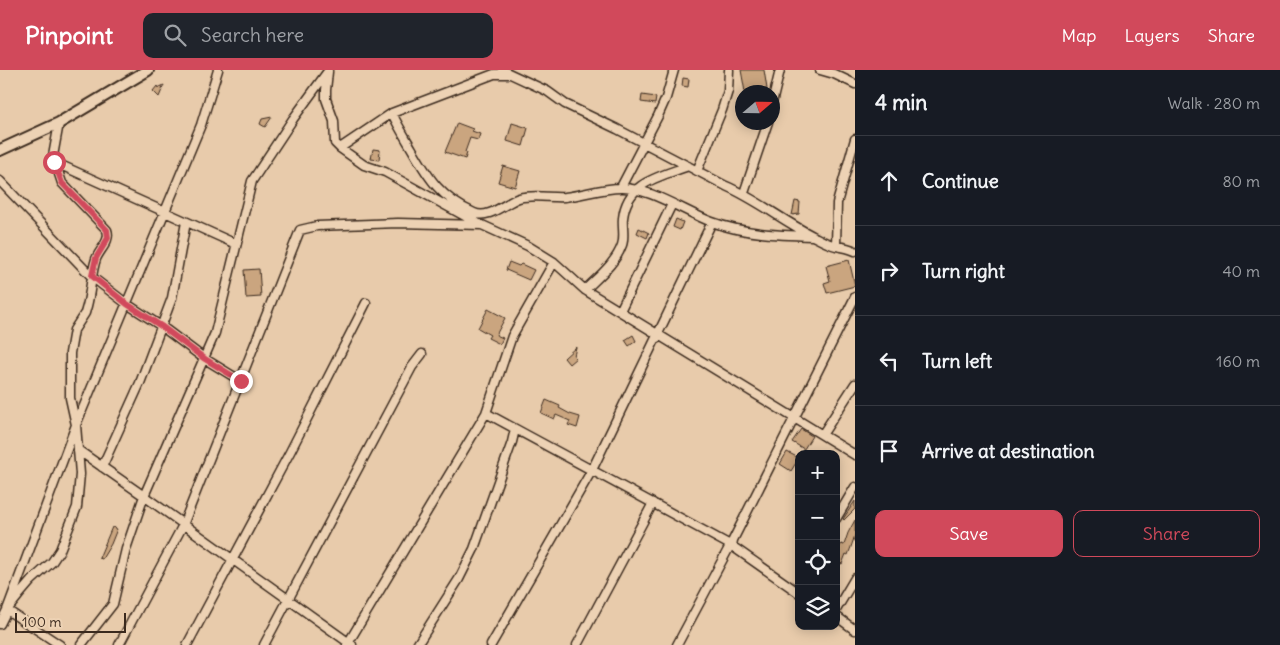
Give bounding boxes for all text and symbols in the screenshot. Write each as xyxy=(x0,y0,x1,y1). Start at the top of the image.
search box xyxy=(143,13,493,58)
text: Pinpoint xyxy=(25,20,113,50)
icon: search xyxy=(161,21,189,49)
text: Search here xyxy=(201,23,304,47)
text: Map xyxy=(1061,24,1096,47)
text: Layers xyxy=(1124,24,1180,47)
text: Share xyxy=(1208,24,1255,47)
north arrow xyxy=(735,85,780,130)
text: 4 min xyxy=(875,89,927,116)
text: Walk · 280 m xyxy=(1168,93,1260,113)
route start xyxy=(43,151,66,174)
icon: ahead xyxy=(875,167,903,195)
text: Continue xyxy=(922,169,999,193)
text: 80 m xyxy=(1222,171,1260,191)
icon: right xyxy=(875,257,903,285)
text: Turn right xyxy=(922,259,1005,283)
text: 40 m xyxy=(1222,261,1260,281)
icon: left xyxy=(875,347,903,375)
text: Turn left xyxy=(922,349,992,373)
text: 160 m xyxy=(1216,351,1260,371)
route end xyxy=(230,370,253,393)
icon: arrive xyxy=(875,437,903,465)
text: Arrive at destination xyxy=(922,439,1095,463)
map controls xyxy=(795,450,840,630)
button: + xyxy=(795,450,840,495)
button: − xyxy=(795,495,840,540)
button: Save xyxy=(875,510,1063,557)
button: Share xyxy=(1073,510,1260,557)
button: locate xyxy=(795,540,840,585)
button: layers xyxy=(795,585,840,630)
scale bar xyxy=(15,610,126,633)
text: 100 m xyxy=(22,613,62,631)

